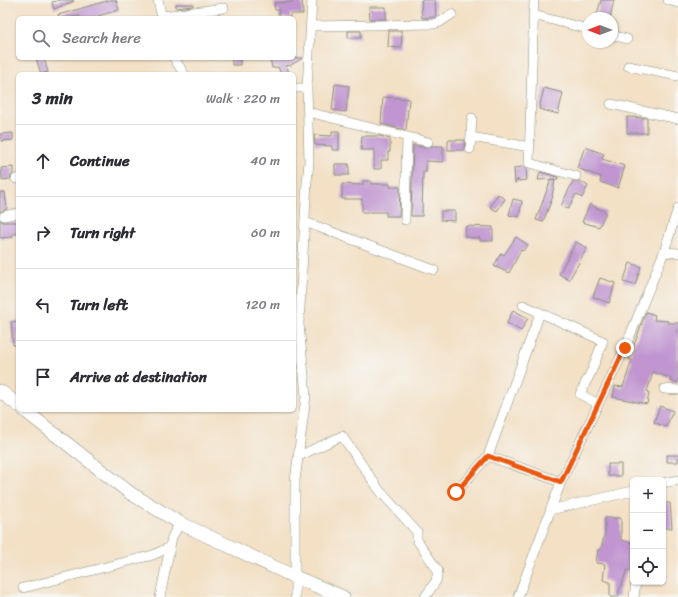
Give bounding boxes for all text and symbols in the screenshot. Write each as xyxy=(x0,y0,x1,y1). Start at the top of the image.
north arrow xyxy=(582,12,618,48)
search box xyxy=(16,16,296,60)
text: Search here xyxy=(62,25,141,51)
icon: search xyxy=(30,27,52,49)
text: 3 min xyxy=(32,83,73,113)
text: Walk · 220 m xyxy=(206,87,280,110)
text: Continue xyxy=(70,148,130,174)
text: 40 m xyxy=(250,149,280,172)
icon: ahead xyxy=(32,150,54,172)
text: Turn right xyxy=(70,220,135,246)
text: 60 m xyxy=(251,221,280,244)
icon: right xyxy=(32,222,54,244)
text: Turn left xyxy=(70,292,128,318)
text: 120 m xyxy=(245,293,280,316)
icon: left xyxy=(32,294,54,316)
route end xyxy=(616,339,634,357)
text: Arrive at destination xyxy=(70,364,207,390)
icon: arrive xyxy=(32,366,54,388)
map controls xyxy=(630,477,666,585)
button: + xyxy=(630,477,666,513)
route start xyxy=(447,483,465,501)
button: − xyxy=(630,513,666,549)
button: locate xyxy=(630,549,666,585)

